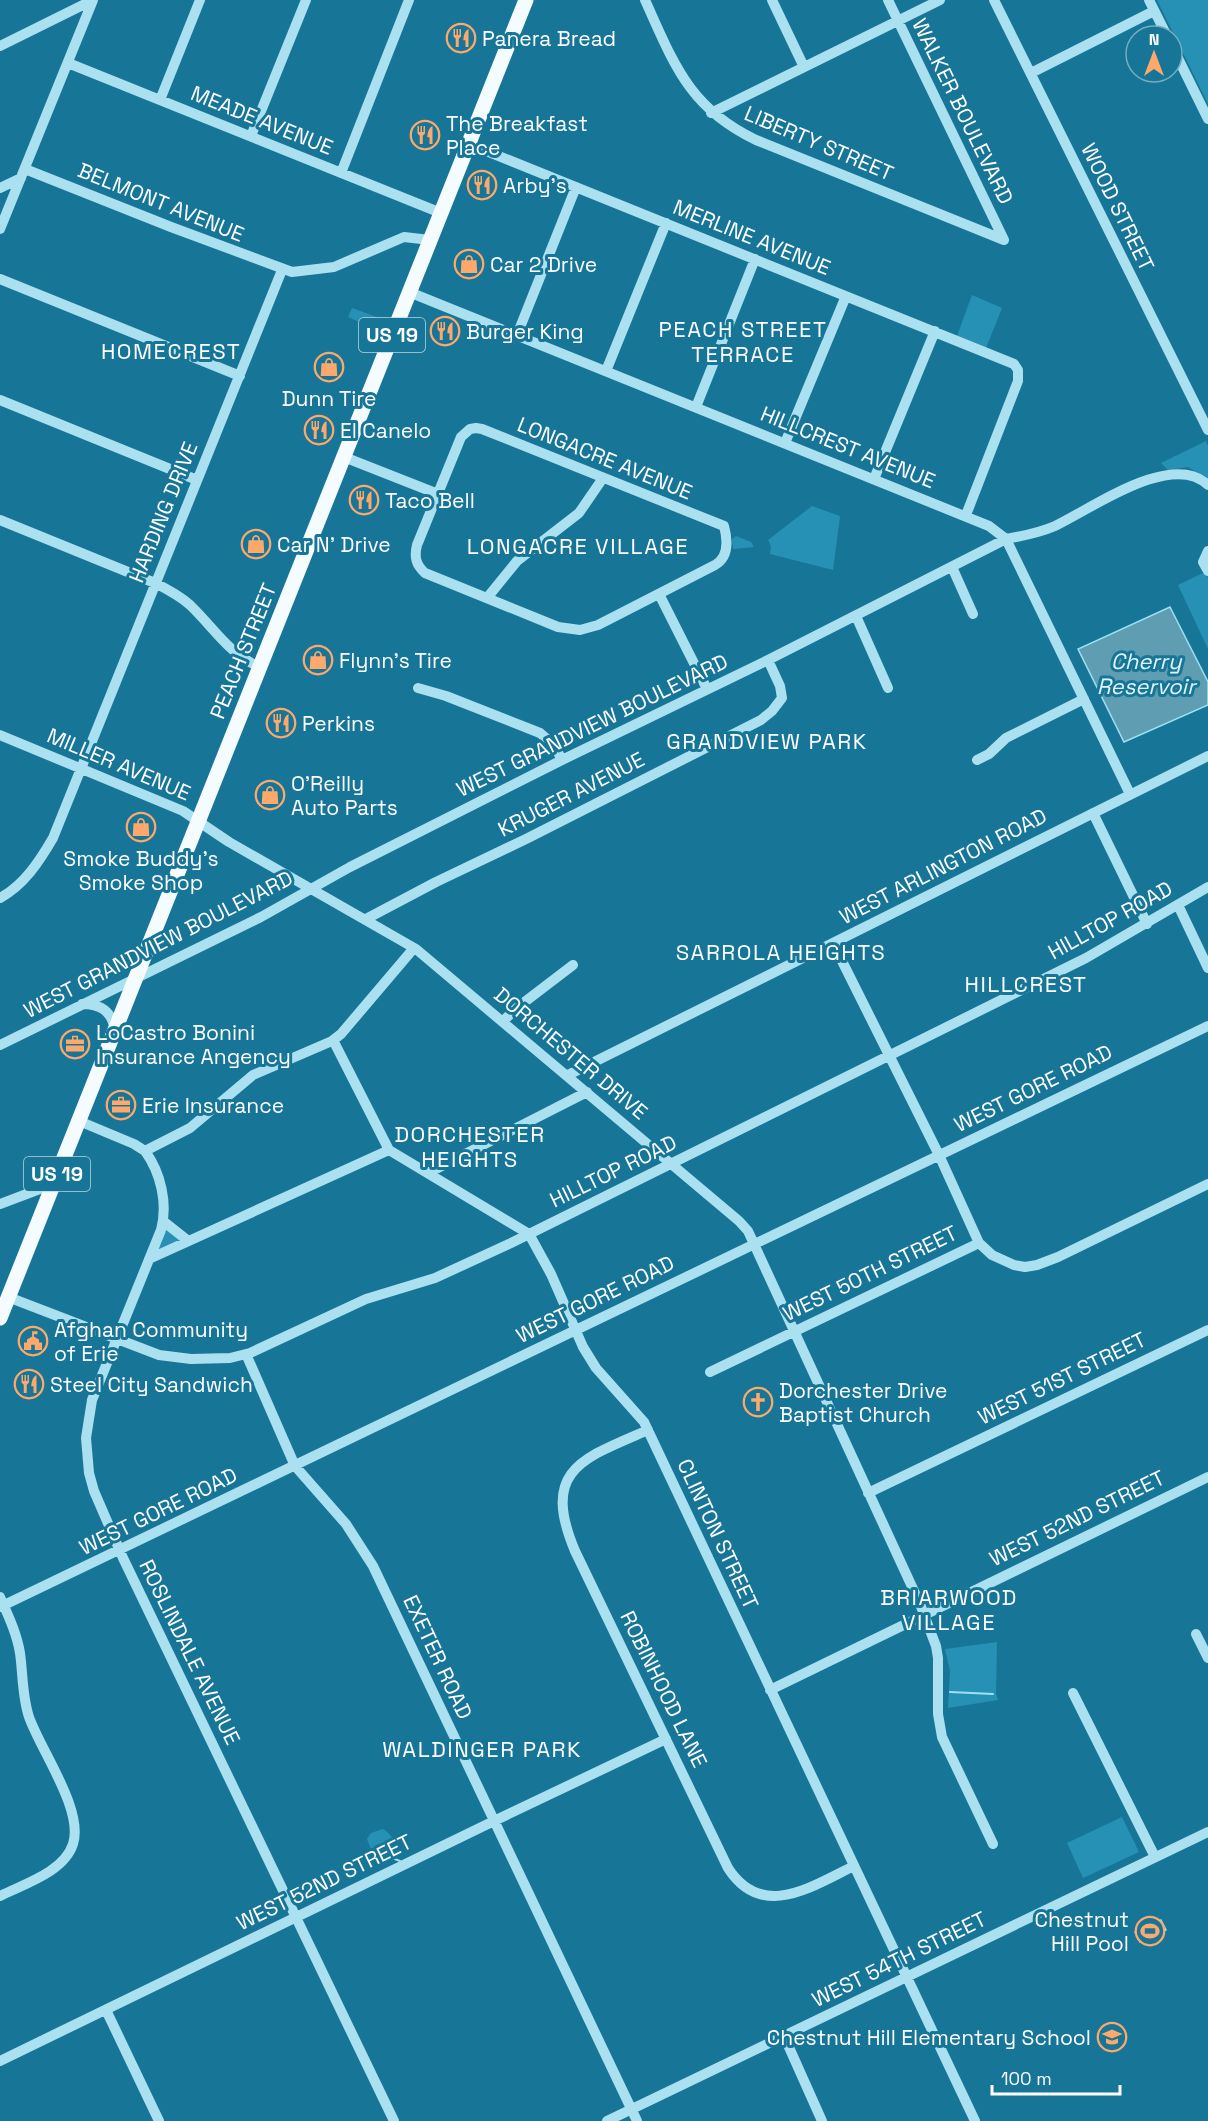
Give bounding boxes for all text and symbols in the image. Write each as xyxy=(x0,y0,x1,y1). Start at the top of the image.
street label: WALKER BOULEVARD xyxy=(906,14,1020,208)
restaurant icon: Panera Bread xyxy=(445,22,477,54)
north arrow xyxy=(1124,24,1184,84)
place label: Panera Bread xyxy=(482,25,616,52)
text: N xyxy=(1149,29,1159,50)
street label: MEADE AVENUE xyxy=(187,79,337,161)
street label: LIBERTY STREET xyxy=(740,99,898,187)
place label: The Breakfast Place xyxy=(446,110,588,161)
restaurant icon: The Breakfast Place xyxy=(409,119,441,151)
street label: WOOD STREET xyxy=(1075,139,1161,275)
street label: BELMONT AVENUE xyxy=(74,156,248,248)
restaurant icon: Arby's xyxy=(466,169,498,201)
place label: Arby's xyxy=(503,172,567,199)
street label: MERLINE AVENUE xyxy=(669,193,835,281)
shop icon: Car 2 Drive xyxy=(453,248,485,280)
place label: Car 2 Drive xyxy=(490,251,597,278)
restaurant icon: Burger King xyxy=(429,315,461,347)
district label: PEACH STREET TERRACE xyxy=(659,315,827,368)
road number: US 19 xyxy=(359,318,425,352)
place label: Burger King xyxy=(466,318,584,345)
district label: HOMECREST xyxy=(101,337,241,365)
shop icon: Dunn Tire xyxy=(313,351,345,383)
place label: Dunn Tire xyxy=(282,385,376,412)
street label: HILLCREST AVENUE xyxy=(757,400,939,494)
street label: LONGACRE AVENUE xyxy=(514,411,696,505)
restaurant icon: El Canelo xyxy=(303,414,335,446)
place label: El Canelo xyxy=(340,417,431,444)
street label: HARDING DRIVE xyxy=(122,438,204,586)
restaurant icon: Taco Bell xyxy=(348,484,380,516)
place label: Taco Bell xyxy=(385,487,475,514)
shop icon: Car N' Drive xyxy=(240,528,272,560)
place label: Car N' Drive xyxy=(277,531,391,558)
district label: LONGACRE VILLAGE xyxy=(467,532,689,560)
street label: PEACH STREET xyxy=(204,579,282,723)
shop icon: Flynn's Tire xyxy=(302,644,334,676)
place label: Flynn's Tire xyxy=(339,647,452,674)
street label: WEST GRANDVIEW BOULEVARD xyxy=(452,647,732,803)
water label: Cherry Reservoir xyxy=(1097,647,1198,700)
restaurant icon: Perkins xyxy=(265,707,297,739)
place label: Perkins xyxy=(302,710,375,737)
street label: MILLER AVENUE xyxy=(43,722,195,806)
district label: GRANDVIEW PARK xyxy=(666,727,868,755)
street label: KRUGER AVENUE xyxy=(493,745,649,843)
place label: O'Reilly Auto Parts xyxy=(291,770,398,821)
shop icon: O'Reilly Auto Parts xyxy=(254,779,286,811)
street label: WEST ARLINGTON ROAD xyxy=(835,802,1051,930)
shop icon: Smoke Buddy's Smoke Shop xyxy=(125,811,157,843)
place label: Smoke Buddy's Smoke Shop xyxy=(63,845,219,896)
street label: WEST GRANDVIEW BOULEVARD xyxy=(19,864,297,1024)
street label: HILLTOP ROAD xyxy=(1043,875,1177,965)
district label: SARROLA HEIGHTS xyxy=(676,938,886,966)
district label: HILLCREST xyxy=(964,970,1088,998)
street label: DORCHESTER DRIVE xyxy=(489,981,653,1125)
place label: LoCastro Bonini Insurance Angency xyxy=(96,1019,291,1070)
office icon: LoCastro Bonini Insurance Angency xyxy=(59,1028,91,1060)
street label: WEST GORE ROAD xyxy=(950,1038,1116,1138)
office icon: Erie Insurance xyxy=(105,1089,137,1121)
place label: Erie Insurance xyxy=(142,1092,284,1119)
district label: DORCHESTER HEIGHTS xyxy=(394,1120,546,1173)
street label: HILLTOP ROAD xyxy=(545,1129,681,1213)
road number: US 19 xyxy=(24,1157,90,1191)
street label: WEST 50TH STREET xyxy=(778,1219,962,1327)
street label: WEST GORE ROAD xyxy=(512,1249,678,1349)
place label: Afghan Community of Erie xyxy=(54,1316,248,1367)
public building icon: Afghan Community of Erie xyxy=(17,1325,49,1357)
street label: WEST 51ST STREET xyxy=(973,1326,1151,1430)
restaurant icon: Steel City Sandwich xyxy=(13,1368,45,1400)
place label: Steel City Sandwich xyxy=(50,1371,253,1398)
place label: Dorchester Drive Baptist Church xyxy=(779,1377,947,1428)
church icon: Dorchester Drive Baptist Church xyxy=(742,1386,774,1418)
street label: CLINTON STREET xyxy=(671,1454,765,1614)
street label: WEST GORE ROAD xyxy=(75,1461,241,1561)
street label: WEST 52ND STREET xyxy=(985,1464,1169,1572)
street label: ROSLINDALE AVENUE xyxy=(133,1555,247,1749)
district label: BRIARWOOD VILLAGE xyxy=(880,1583,1018,1636)
street label: EXETER ROAD xyxy=(397,1591,479,1723)
street label: ROBINHOOD LANE xyxy=(614,1606,714,1772)
district label: WALDINGER PARK xyxy=(382,1735,582,1763)
street label: WEST 52ND STREET xyxy=(232,1828,416,1936)
street label: WEST 54TH STREET xyxy=(807,1905,991,2013)
place label: Chestnut Hill Pool xyxy=(1035,1906,1129,1957)
sports icon: Chestnut Hill Pool xyxy=(1134,1915,1166,1947)
school or university icon: Chestnut Hill Elementary School xyxy=(1096,2021,1128,2053)
place label: Chestnut Hill Elementary School xyxy=(767,2024,1091,2051)
scale bar xyxy=(992,2058,1120,2096)
text: 100 m xyxy=(1001,2067,1052,2090)

